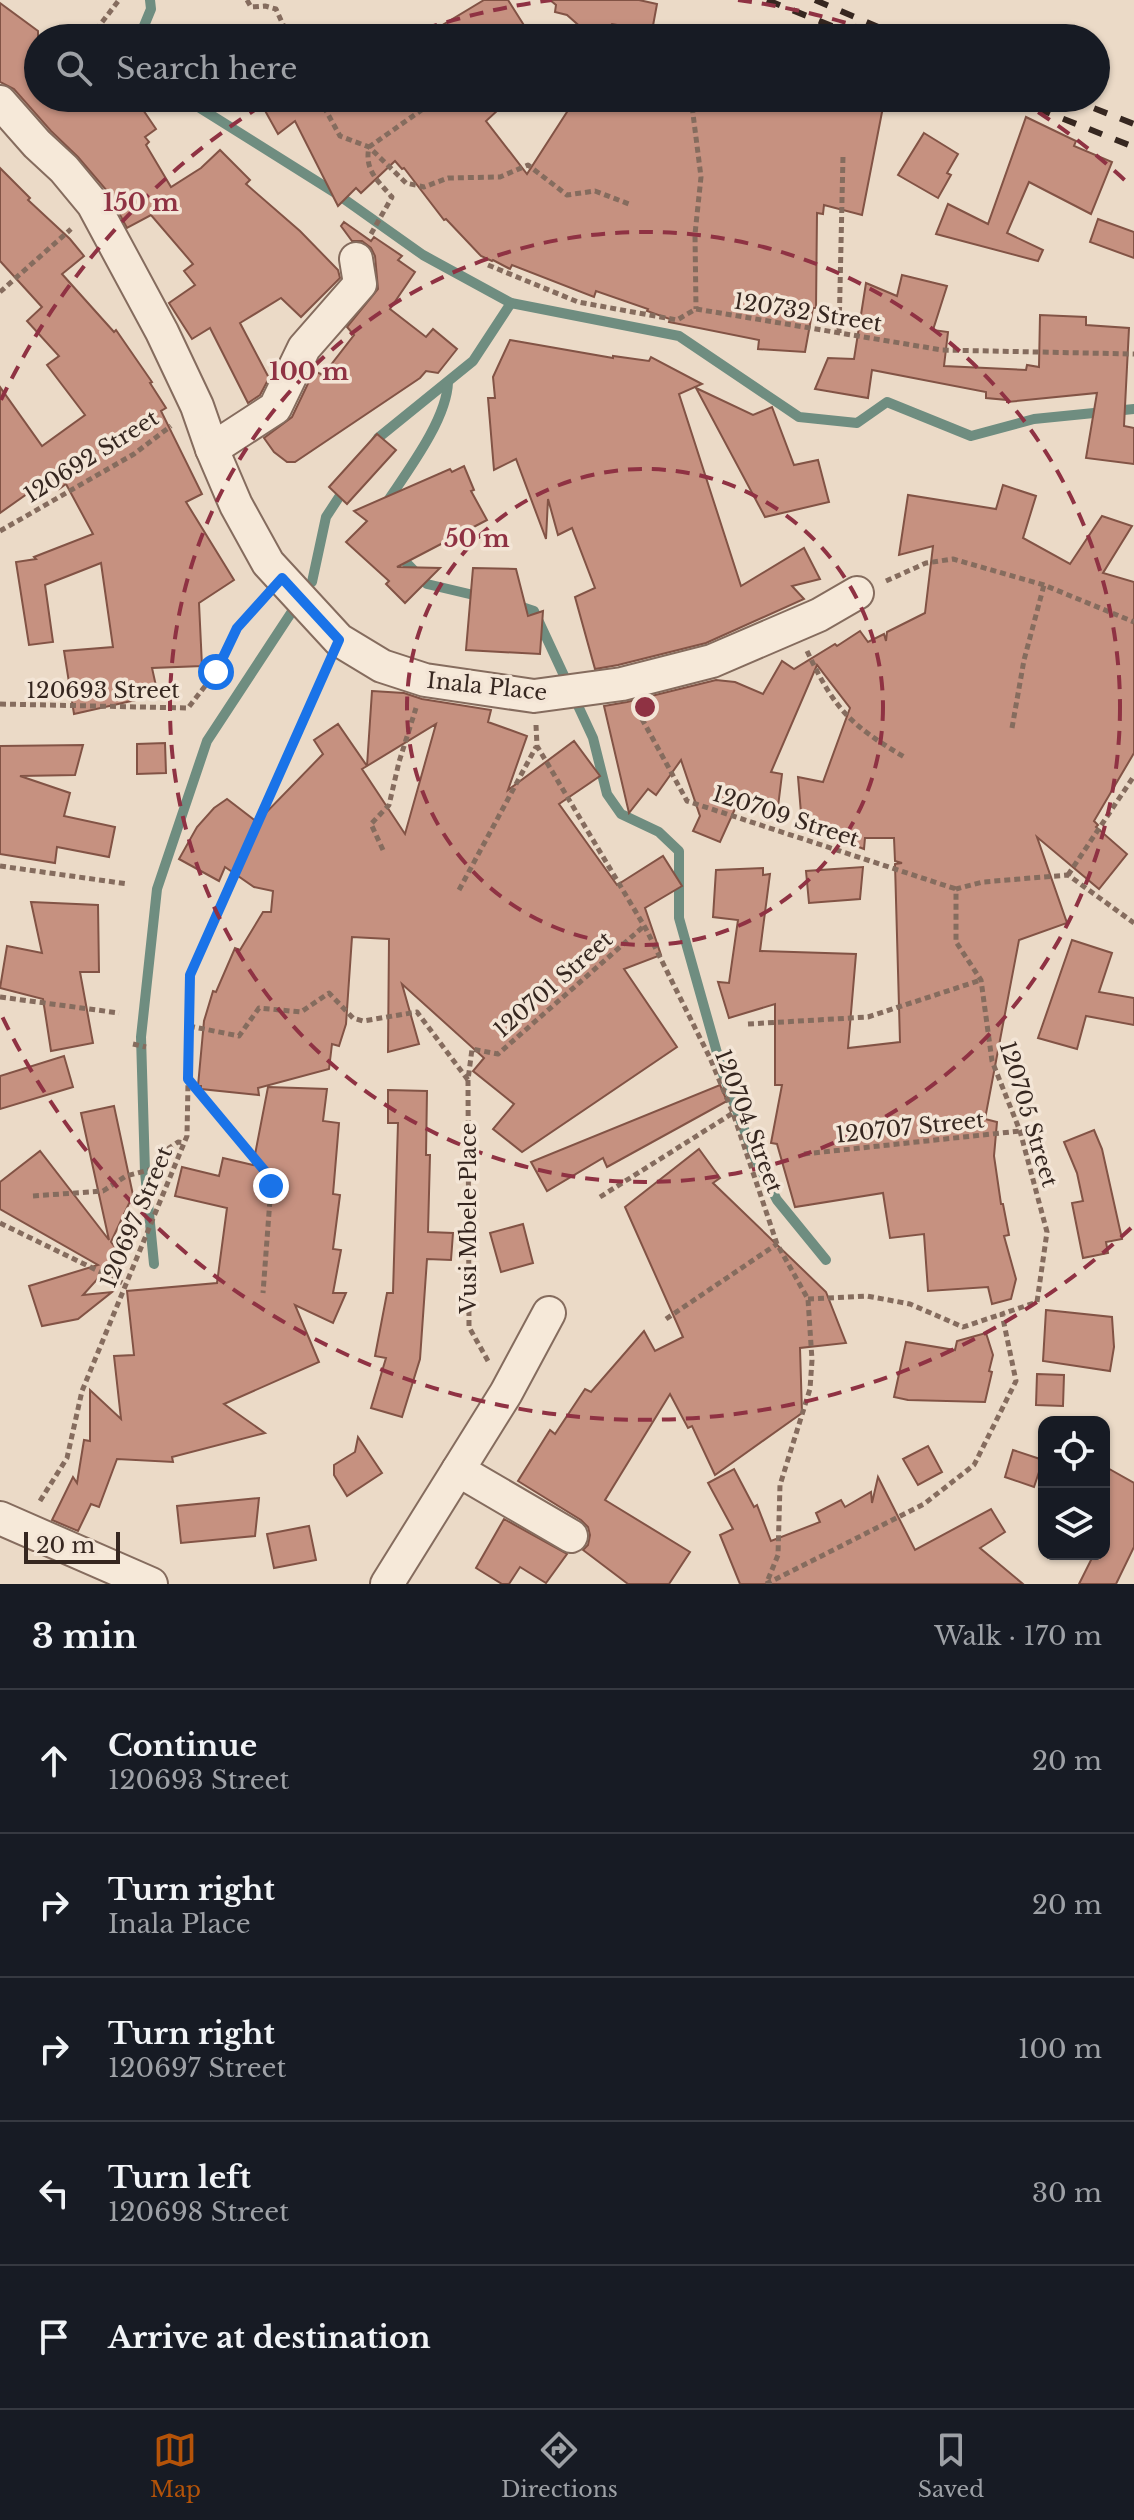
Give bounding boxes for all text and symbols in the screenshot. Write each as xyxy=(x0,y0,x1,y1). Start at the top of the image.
search box xyxy=(24,24,1110,112)
icon: search xyxy=(52,46,96,90)
text: Search here xyxy=(116,50,297,87)
text: 150 m xyxy=(103,188,179,217)
street label: 120732 Street xyxy=(732,287,885,338)
text: 100 m xyxy=(269,357,349,386)
street label: 120692 Street xyxy=(19,404,164,509)
text: 50 m xyxy=(444,524,510,553)
route start xyxy=(198,654,234,690)
street label: Inala Place xyxy=(425,667,548,706)
street label: 120693 Street xyxy=(26,677,180,704)
centre of rings xyxy=(631,693,659,721)
street label: 120709 Street xyxy=(709,780,863,853)
street label: 120701 Street xyxy=(489,925,619,1043)
street label: 120705 Street xyxy=(994,1038,1064,1191)
street label: 120704 Street xyxy=(709,1046,788,1197)
street label: 120707 Street xyxy=(834,1106,986,1149)
street label: Vusi Mbele Place xyxy=(455,1123,482,1314)
street label: 120697 Street xyxy=(95,1142,179,1292)
route end xyxy=(253,1168,289,1204)
map controls xyxy=(1038,1416,1110,1560)
button: locate xyxy=(1038,1416,1110,1488)
button: layers xyxy=(1038,1488,1110,1560)
scale bar xyxy=(24,1528,120,1564)
text: 20 m xyxy=(36,1532,95,1559)
text: 3 min xyxy=(32,1615,137,1657)
text: Walk · 170 m xyxy=(934,1620,1102,1652)
text: Continue xyxy=(108,1727,257,1764)
icon: ahead xyxy=(32,1739,76,1783)
text: 20 m xyxy=(1032,1745,1102,1777)
text: 120693 Street xyxy=(108,1764,289,1796)
text: Turn right xyxy=(108,1871,275,1908)
icon: right xyxy=(32,1883,76,1927)
text: 20 m xyxy=(1032,1889,1102,1921)
text: Inala Place xyxy=(108,1908,251,1940)
text: Turn right xyxy=(108,2015,275,2052)
icon: right xyxy=(32,2027,76,2071)
text: 100 m xyxy=(1018,2033,1102,2065)
text: 120697 Street xyxy=(108,2052,286,2084)
text: Turn left xyxy=(108,2159,251,2196)
icon: left xyxy=(32,2171,76,2215)
text: 30 m xyxy=(1032,2177,1102,2209)
text: 120698 Street xyxy=(108,2196,289,2228)
icon: arrive xyxy=(32,2315,76,2359)
text: Arrive at destination xyxy=(108,2319,431,2356)
tab: Map xyxy=(150,2428,201,2503)
tab: Directions xyxy=(501,2428,618,2503)
tab: Saved xyxy=(918,2428,984,2503)

